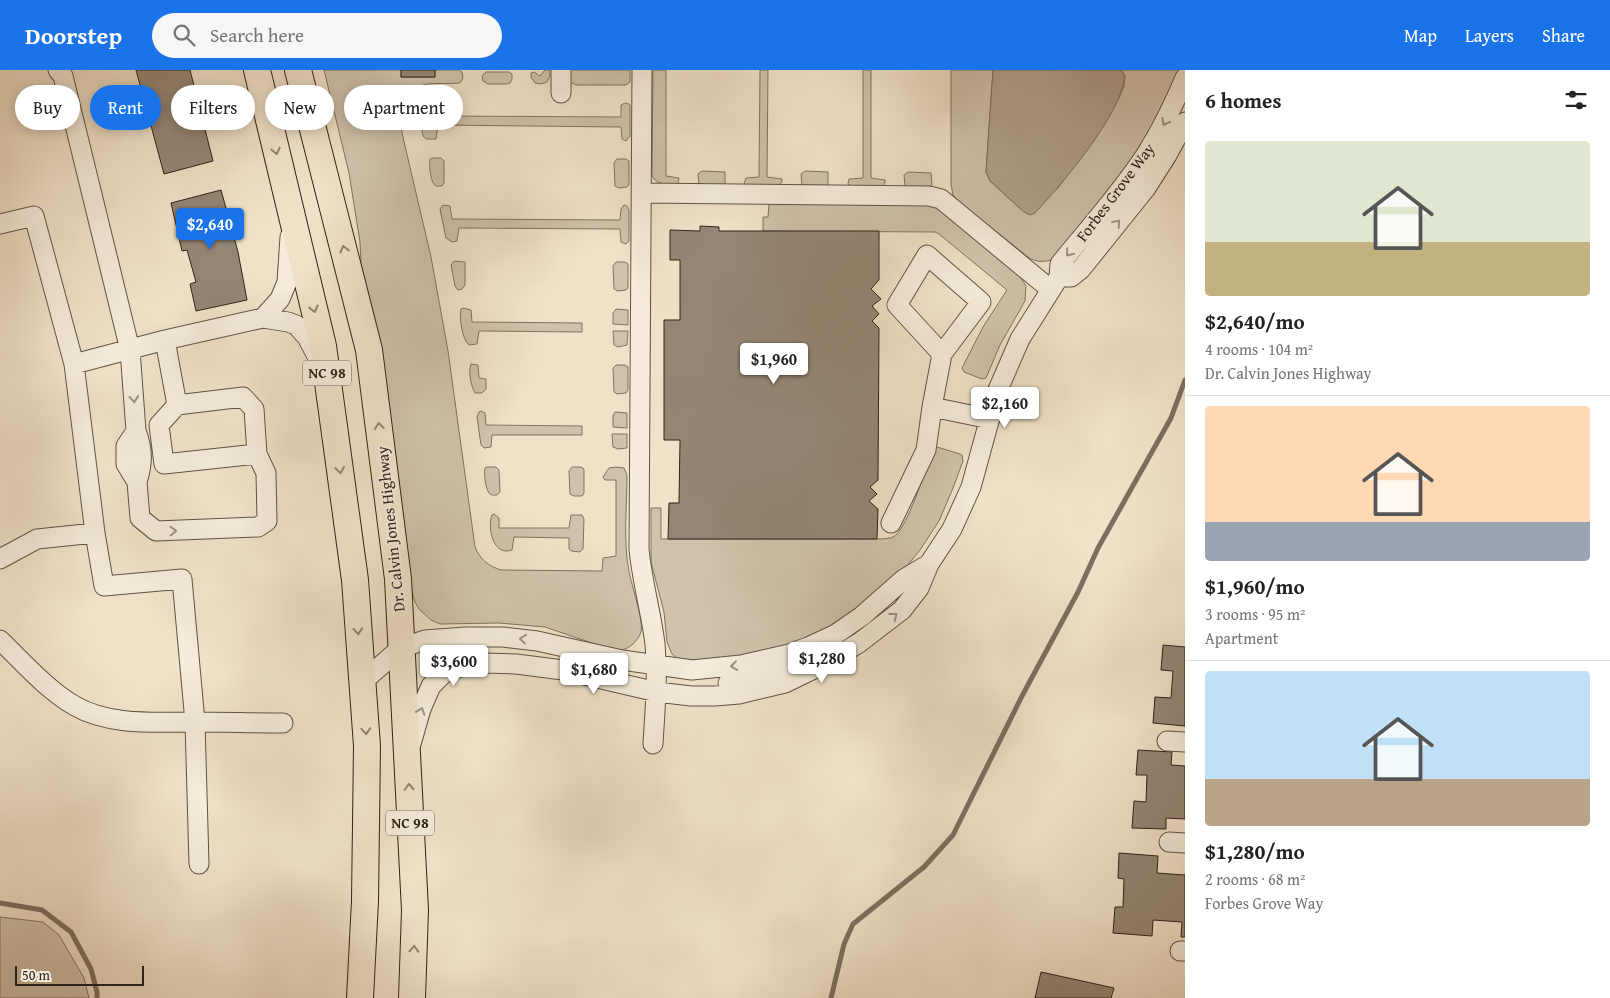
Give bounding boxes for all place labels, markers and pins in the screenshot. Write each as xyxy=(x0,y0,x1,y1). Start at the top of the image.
pin: $2,640 xyxy=(169,208,251,250)
pin: $1,960 xyxy=(733,342,815,385)
pin: $2,160 xyxy=(964,386,1046,429)
pin: $1,280 xyxy=(781,642,863,684)
pin: $3,600 xyxy=(413,644,495,687)
pin: $1,680 xyxy=(553,652,635,695)

